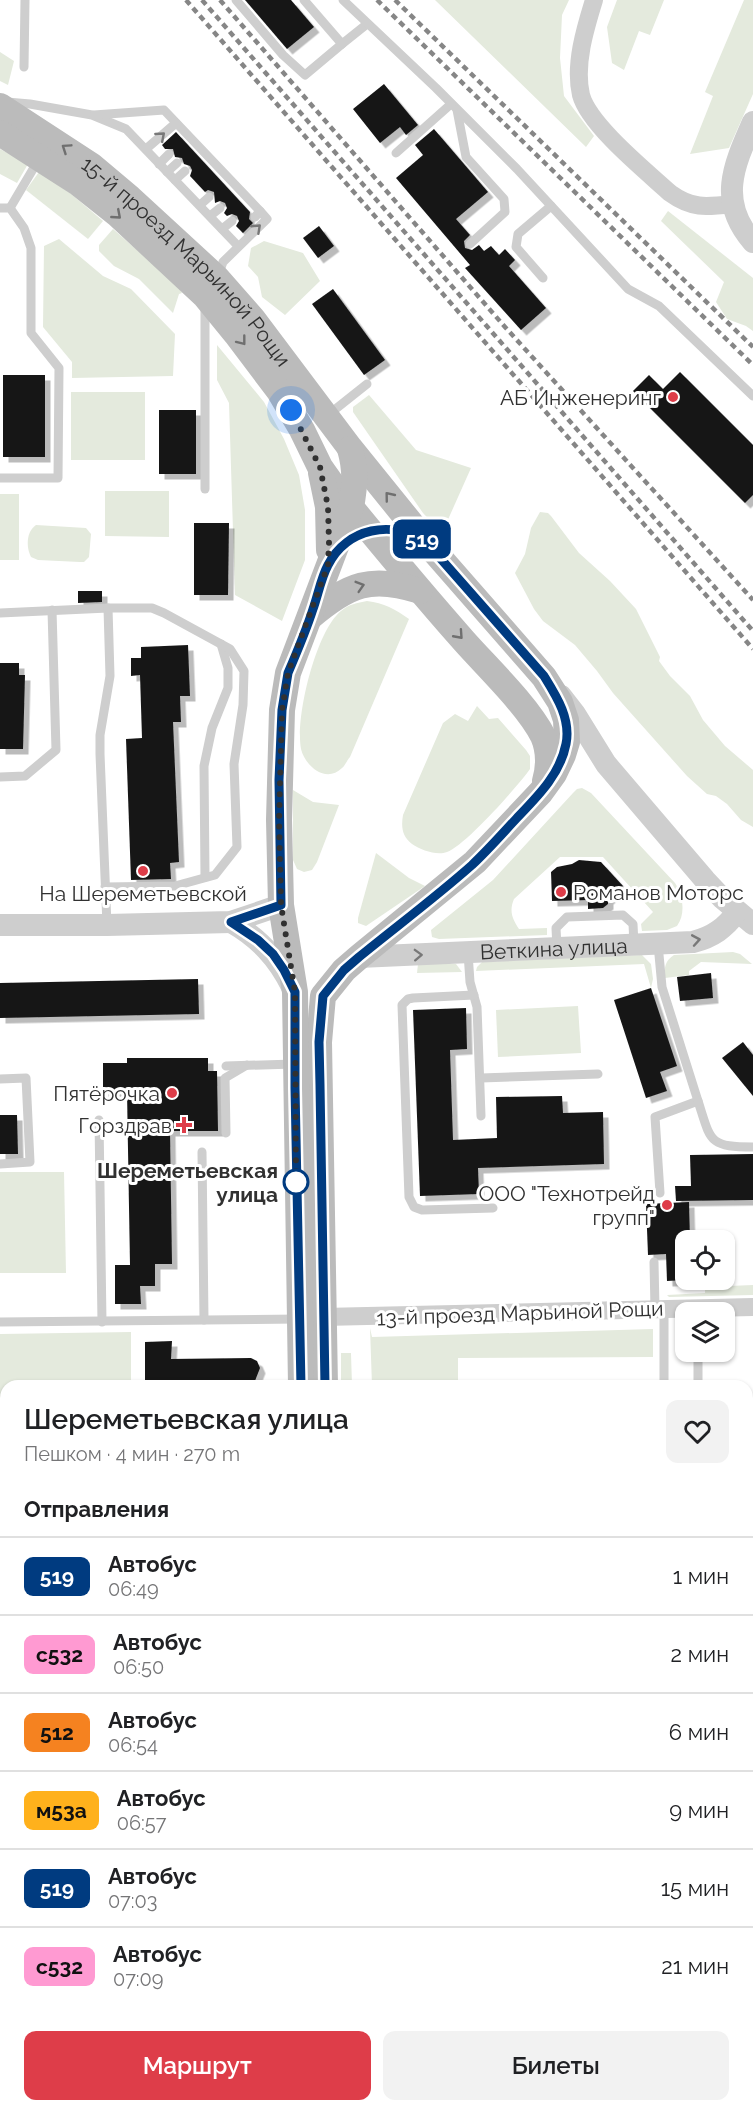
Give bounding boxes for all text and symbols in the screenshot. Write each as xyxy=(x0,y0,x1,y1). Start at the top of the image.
one-way arrow xyxy=(154,132,165,143)
one-way arrow xyxy=(61,145,72,156)
street label: 15-й проезд Марьиной Рощи xyxy=(77,150,296,371)
one-way arrow xyxy=(110,207,121,218)
one-way arrow xyxy=(251,224,261,235)
one-way arrow xyxy=(234,334,245,345)
place label: АБ Инженеринг xyxy=(500,385,661,410)
marker: АБ Инженеринг xyxy=(666,390,680,404)
your location xyxy=(276,395,306,425)
one-way arrow xyxy=(385,492,396,503)
line badge: 519 xyxy=(388,520,456,558)
text: 519 xyxy=(405,527,439,552)
one-way arrow xyxy=(354,581,365,593)
one-way arrow xyxy=(452,628,463,639)
marker: На Шереметьевской xyxy=(136,864,150,878)
place label: Романов Моторс xyxy=(573,880,744,905)
place label: На Шереметьевской xyxy=(39,881,247,906)
marker: Романов Моторс xyxy=(554,885,568,899)
street label: Веткина улица xyxy=(479,932,628,964)
one-way arrow xyxy=(691,934,701,947)
one-way arrow xyxy=(413,948,422,961)
place label: Пятёрочка xyxy=(53,1081,160,1106)
marker: Пятёрочка xyxy=(165,1086,179,1100)
place label: Горздрав xyxy=(78,1113,172,1138)
marker: Горздрав xyxy=(177,1118,191,1132)
place label: Шереметьевская улица xyxy=(97,1158,278,1207)
marker: Шереметьевская улица xyxy=(283,1169,309,1195)
place label: ООО "Технотрейд групп" xyxy=(479,1181,655,1230)
marker: ООО "Технотрейд групп" xyxy=(660,1198,674,1212)
map controls xyxy=(675,1230,735,1362)
button: locate xyxy=(675,1230,735,1290)
street label: 13-й проезд Марьиной Рощи xyxy=(376,1295,664,1331)
button: layers xyxy=(675,1302,735,1362)
button: heart xyxy=(666,1400,729,1463)
text: Шереметьевская улица xyxy=(24,1403,349,1436)
text: Пешком · 4 мин · 270 m xyxy=(24,1442,240,1466)
text: Отправления xyxy=(24,1496,169,1522)
text: Автобус xyxy=(108,1551,197,1577)
text: 1 мин xyxy=(673,1563,729,1589)
text: 519 xyxy=(40,1564,74,1589)
text: 06:49 xyxy=(108,1577,159,1601)
text: Автобус xyxy=(113,1629,202,1655)
text: 2 мин xyxy=(671,1641,729,1667)
text: с532 xyxy=(36,1642,83,1667)
text: 06:50 xyxy=(113,1655,164,1679)
text: Автобус xyxy=(108,1707,197,1733)
text: 6 мин xyxy=(669,1719,729,1745)
text: 512 xyxy=(40,1720,74,1745)
text: 06:54 xyxy=(108,1733,158,1757)
text: Автобус xyxy=(117,1785,206,1811)
text: 9 мин xyxy=(669,1797,729,1823)
text: м53а xyxy=(36,1798,87,1823)
text: 06:57 xyxy=(117,1811,166,1835)
text: Автобус xyxy=(108,1863,197,1889)
text: 15 мин xyxy=(661,1875,729,1901)
text: 519 xyxy=(40,1876,74,1901)
text: 07:03 xyxy=(108,1889,157,1913)
text: Автобус xyxy=(113,1941,202,1967)
text: 21 мин xyxy=(661,1953,729,1979)
text: с532 xyxy=(36,1954,83,1979)
text: 07:09 xyxy=(113,1967,164,1991)
button: Маршрут xyxy=(24,2031,371,2100)
button: Билеты xyxy=(383,2031,729,2100)

